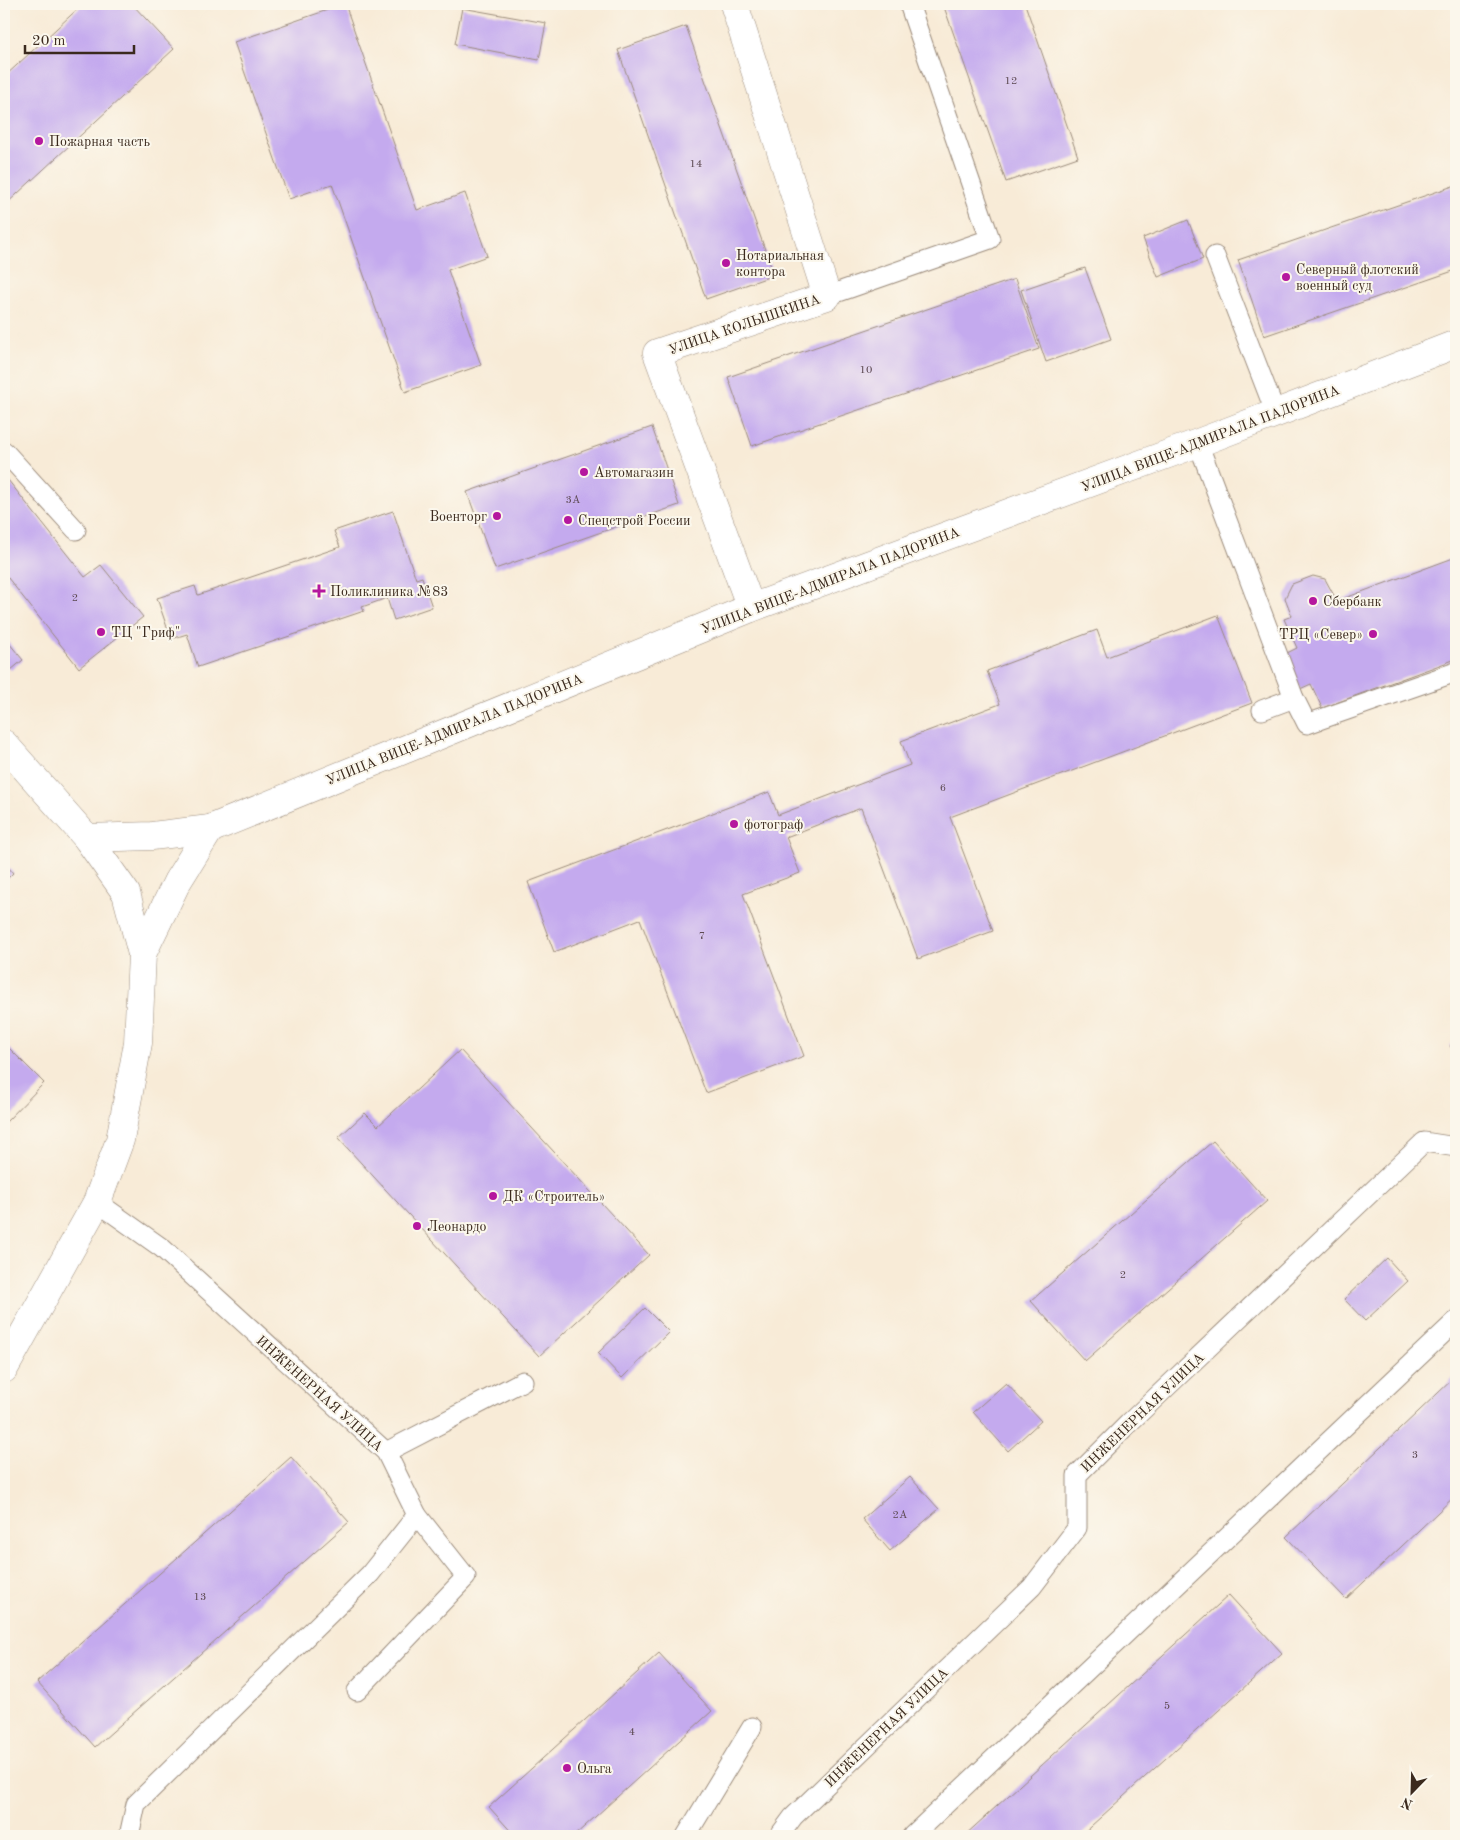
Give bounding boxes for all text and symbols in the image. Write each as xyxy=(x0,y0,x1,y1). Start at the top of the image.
scale bar xyxy=(25,22,134,54)
text: 20 m xyxy=(32,34,66,49)
house number: 12 xyxy=(1005,76,1017,87)
marker: Пожарная часть xyxy=(33,135,45,147)
place label: Пожарная часть xyxy=(49,135,151,149)
house number: 14 xyxy=(690,159,702,170)
place label: Нотариальная контора xyxy=(736,249,824,279)
marker: Нотариальная контора xyxy=(720,257,732,269)
place label: Северный флотский военный суд xyxy=(1296,263,1419,293)
marker: Северный флотский военный суд xyxy=(1280,271,1292,283)
street label: УЛИЦА КОЛЫШКИНА xyxy=(667,292,822,358)
house number: 10 xyxy=(860,365,872,376)
street label: УЛИЦА ВИЦЕ-АДМИРАЛА ПАДОРИНА xyxy=(1079,383,1342,495)
marker: Автомагазин xyxy=(578,466,590,478)
place label: Автомагазин xyxy=(594,466,674,480)
house number: 3А xyxy=(566,495,581,506)
place label: Военторг xyxy=(429,510,487,524)
marker: Военторг xyxy=(491,510,503,522)
marker: Спецстрой России xyxy=(562,514,574,526)
place label: Спецстрой России xyxy=(578,514,690,528)
street label: УЛИЦА ВИЦЕ-АДМИРАЛА ПАДОРИНА xyxy=(699,525,962,637)
marker: Поликлиника №83 xyxy=(312,584,326,598)
place label: Поликлиника №83 xyxy=(330,585,448,599)
house number: 2 xyxy=(72,593,78,604)
marker: Сбербанк xyxy=(1307,595,1319,607)
place label: Сбербанк xyxy=(1323,595,1382,609)
marker: ТЦ "Гриф" xyxy=(95,626,107,638)
place label: ТЦ "Гриф" xyxy=(111,626,180,641)
place label: ТРЦ «Север» xyxy=(1279,628,1363,642)
marker: ТРЦ «Север» xyxy=(1367,628,1379,640)
street label: УЛИЦА ВИЦЕ-АДМИРАЛА ПАДОРИНА xyxy=(324,672,585,788)
house number: 6 xyxy=(940,783,946,794)
marker: фотограф xyxy=(728,818,740,830)
place label: фотограф xyxy=(744,818,803,833)
house number: 7 xyxy=(699,931,705,942)
marker: ДК «Строитель» xyxy=(487,1190,499,1202)
place label: ДК «Строитель» xyxy=(503,1190,605,1204)
marker: Леонардо xyxy=(411,1220,423,1232)
place label: Леонардо xyxy=(427,1220,487,1234)
house number: 2 xyxy=(1120,1270,1126,1281)
street label: ИНЖЕНЕРНАЯ УЛИЦА xyxy=(253,1333,386,1454)
street label: ИНЖЕНЕРНАЯ УЛИЦА xyxy=(1078,1350,1207,1475)
house number: 3 xyxy=(1412,1450,1418,1461)
house number: 2А xyxy=(893,1510,908,1521)
house number: 13 xyxy=(194,1592,206,1603)
street label: ИНЖЕНЕРНАЯ УЛИЦА xyxy=(822,1665,951,1790)
house number: 5 xyxy=(1164,1701,1170,1712)
house number: 4 xyxy=(629,1727,635,1738)
marker: Ольга xyxy=(561,1762,573,1774)
place label: Ольга xyxy=(577,1762,612,1776)
north arrow xyxy=(1388,1768,1438,1818)
text: N xyxy=(1399,1794,1415,1812)

